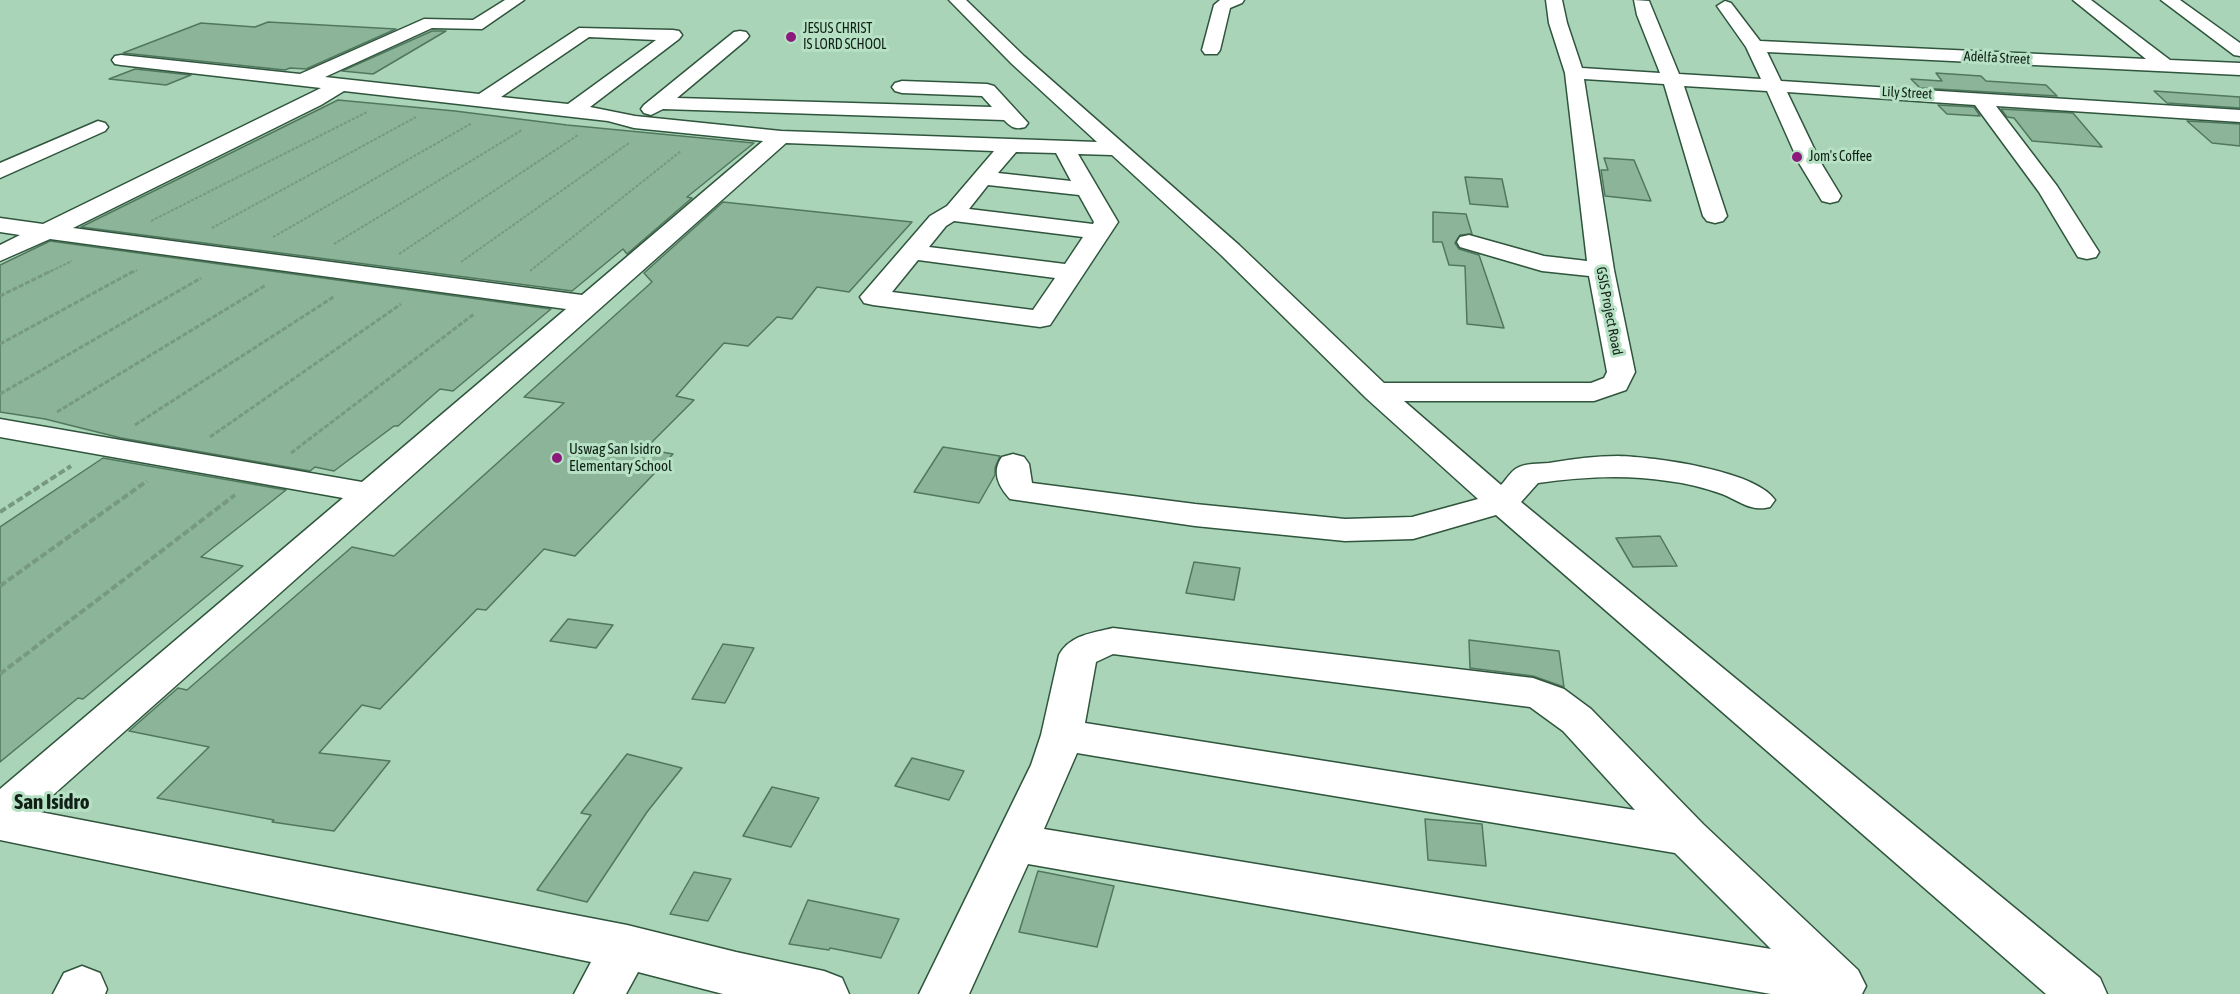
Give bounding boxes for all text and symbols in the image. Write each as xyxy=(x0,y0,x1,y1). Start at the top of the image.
place label: JESUS CHRIST IS LORD SCHOOL xyxy=(803,21,887,54)
marker: JESUS CHRIST IS LORD SCHOOL xyxy=(784,30,798,44)
street label: Adelfa Street xyxy=(1963,48,2031,68)
street label: Lily Street xyxy=(1881,83,1933,103)
place label: Jom's Coffee xyxy=(1809,149,1872,165)
marker: Jom's Coffee xyxy=(1790,150,1804,164)
street label: GSIS Project Road xyxy=(1592,265,1626,357)
place label: Uswag San Isidro Elementary School xyxy=(569,440,672,475)
marker: Uswag San Isidro Elementary School xyxy=(550,451,564,465)
district label: San Isidro xyxy=(14,789,90,815)

